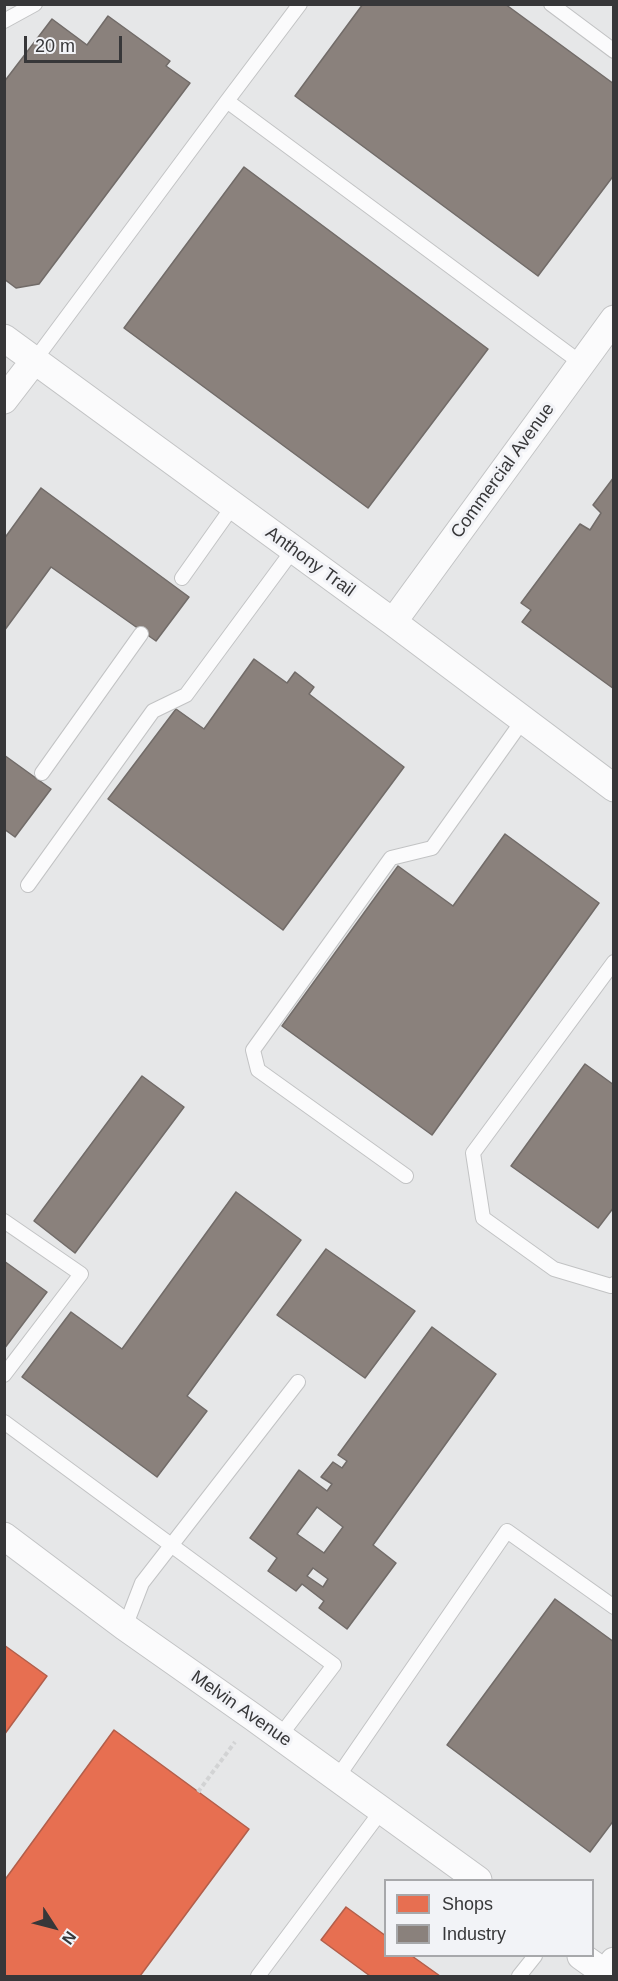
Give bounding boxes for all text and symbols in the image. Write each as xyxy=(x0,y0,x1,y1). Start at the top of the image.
scale bar xyxy=(27,24,124,62)
text: 20 m xyxy=(35,36,75,56)
street label: Commercial Avenue xyxy=(447,399,559,543)
street label: Anthony Trail xyxy=(261,522,359,602)
street label: Melvin Avenue xyxy=(187,1666,295,1752)
legend xyxy=(384,1879,594,1957)
text: Shops xyxy=(442,1894,493,1914)
north arrow xyxy=(24,1897,84,1957)
text: Industry xyxy=(442,1924,506,1944)
text: N xyxy=(59,1928,79,1948)

